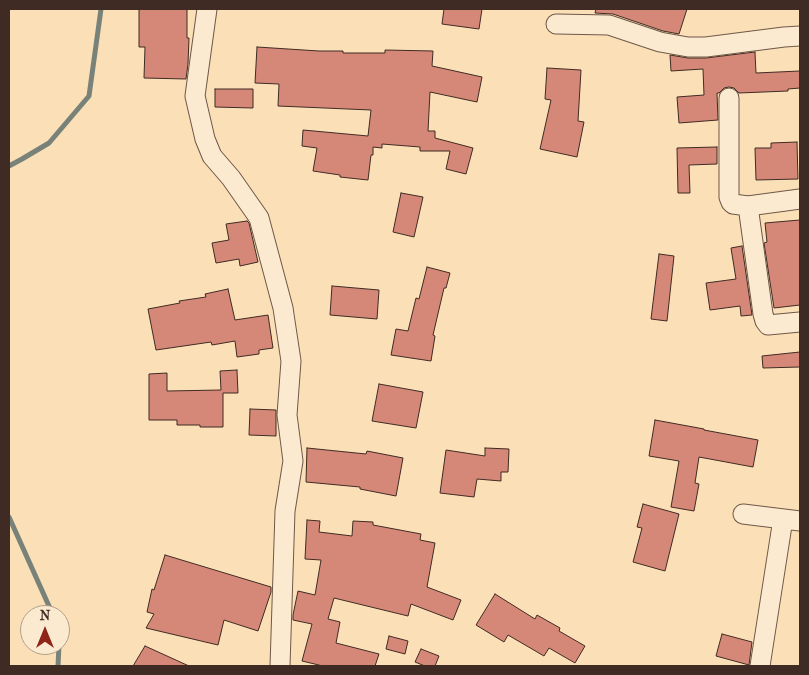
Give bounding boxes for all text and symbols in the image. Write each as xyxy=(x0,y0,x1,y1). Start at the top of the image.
north arrow xyxy=(20,605,70,655)
text: N xyxy=(40,607,50,624)

